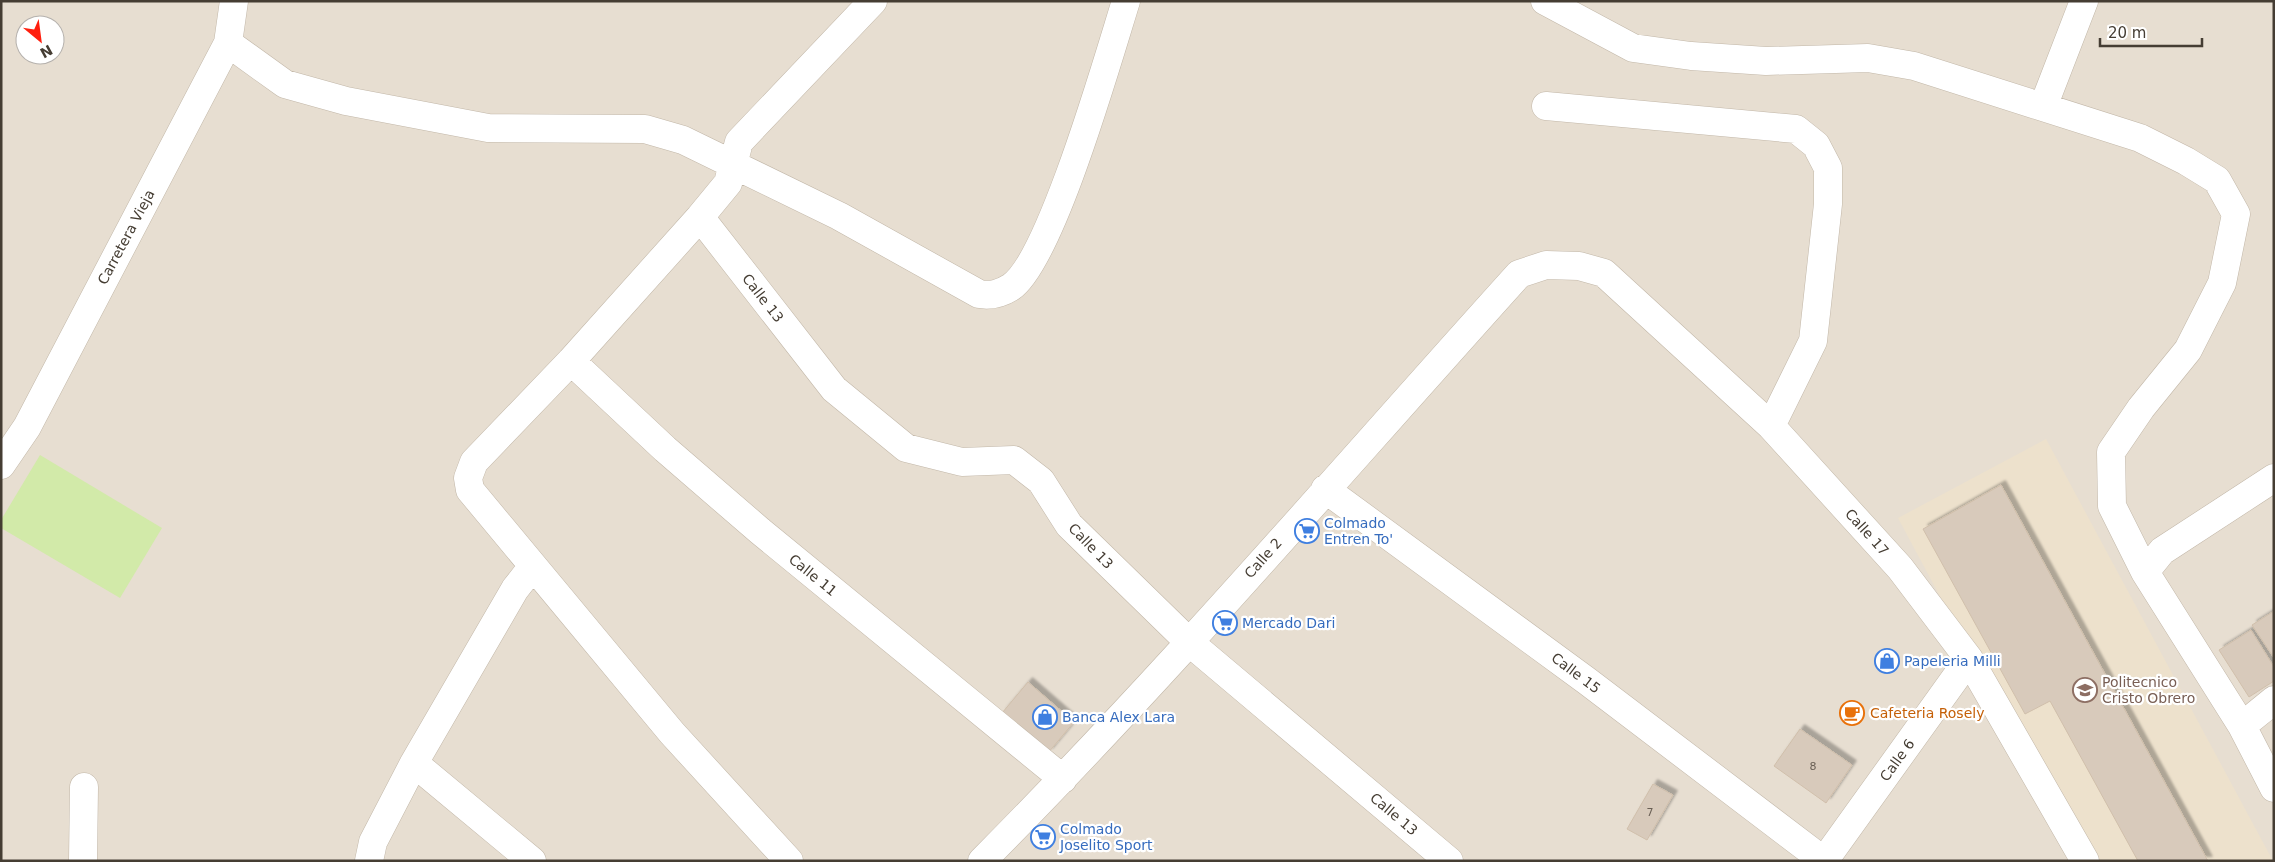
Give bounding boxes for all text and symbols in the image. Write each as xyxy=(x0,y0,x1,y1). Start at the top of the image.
north arrow xyxy=(15,15,65,65)
scale bar xyxy=(2100,15,2202,47)
text: 20 m xyxy=(2108,24,2146,42)
text: N xyxy=(37,42,55,61)
street label: Carretera Vieja xyxy=(94,187,158,287)
street label: Calle 13 xyxy=(739,271,787,325)
street label: Calle 17 xyxy=(1842,505,1892,559)
place label: Colmado Entren To' xyxy=(1324,515,1393,547)
supermarket icon: Colmado Entren To' xyxy=(1294,518,1320,544)
street label: Calle 13 xyxy=(1065,520,1117,572)
street label: Calle 2 xyxy=(1241,535,1285,581)
street label: Calle 11 xyxy=(786,551,840,599)
supermarket icon: Mercado Dari xyxy=(1212,610,1238,636)
place label: Mercado Dari xyxy=(1242,615,1335,631)
shop icon: Papeleria Milli xyxy=(1874,648,1900,674)
street label: Calle 15 xyxy=(1548,649,1604,697)
place label: Papeleria Milli xyxy=(1904,653,2001,669)
place label: Politecnico Cristo Obrero xyxy=(2102,674,2195,706)
school or university icon: Politecnico Cristo Obrero xyxy=(2072,677,2098,703)
cafe icon: Cafeteria Rosely xyxy=(1839,700,1865,726)
shop icon: Banca Alex Lara xyxy=(1032,704,1058,730)
place label: Cafeteria Rosely xyxy=(1870,705,1984,721)
place label: Banca Alex Lara xyxy=(1062,709,1175,725)
street label: Calle 6 xyxy=(1876,736,1918,784)
house number: 8 xyxy=(1810,760,1817,773)
street label: Calle 13 xyxy=(1367,790,1421,838)
house number: 7 xyxy=(1647,806,1654,819)
place label: Colmado Joselito Sport xyxy=(1059,821,1153,853)
supermarket icon: Colmado Joselito Sport xyxy=(1030,824,1056,850)

